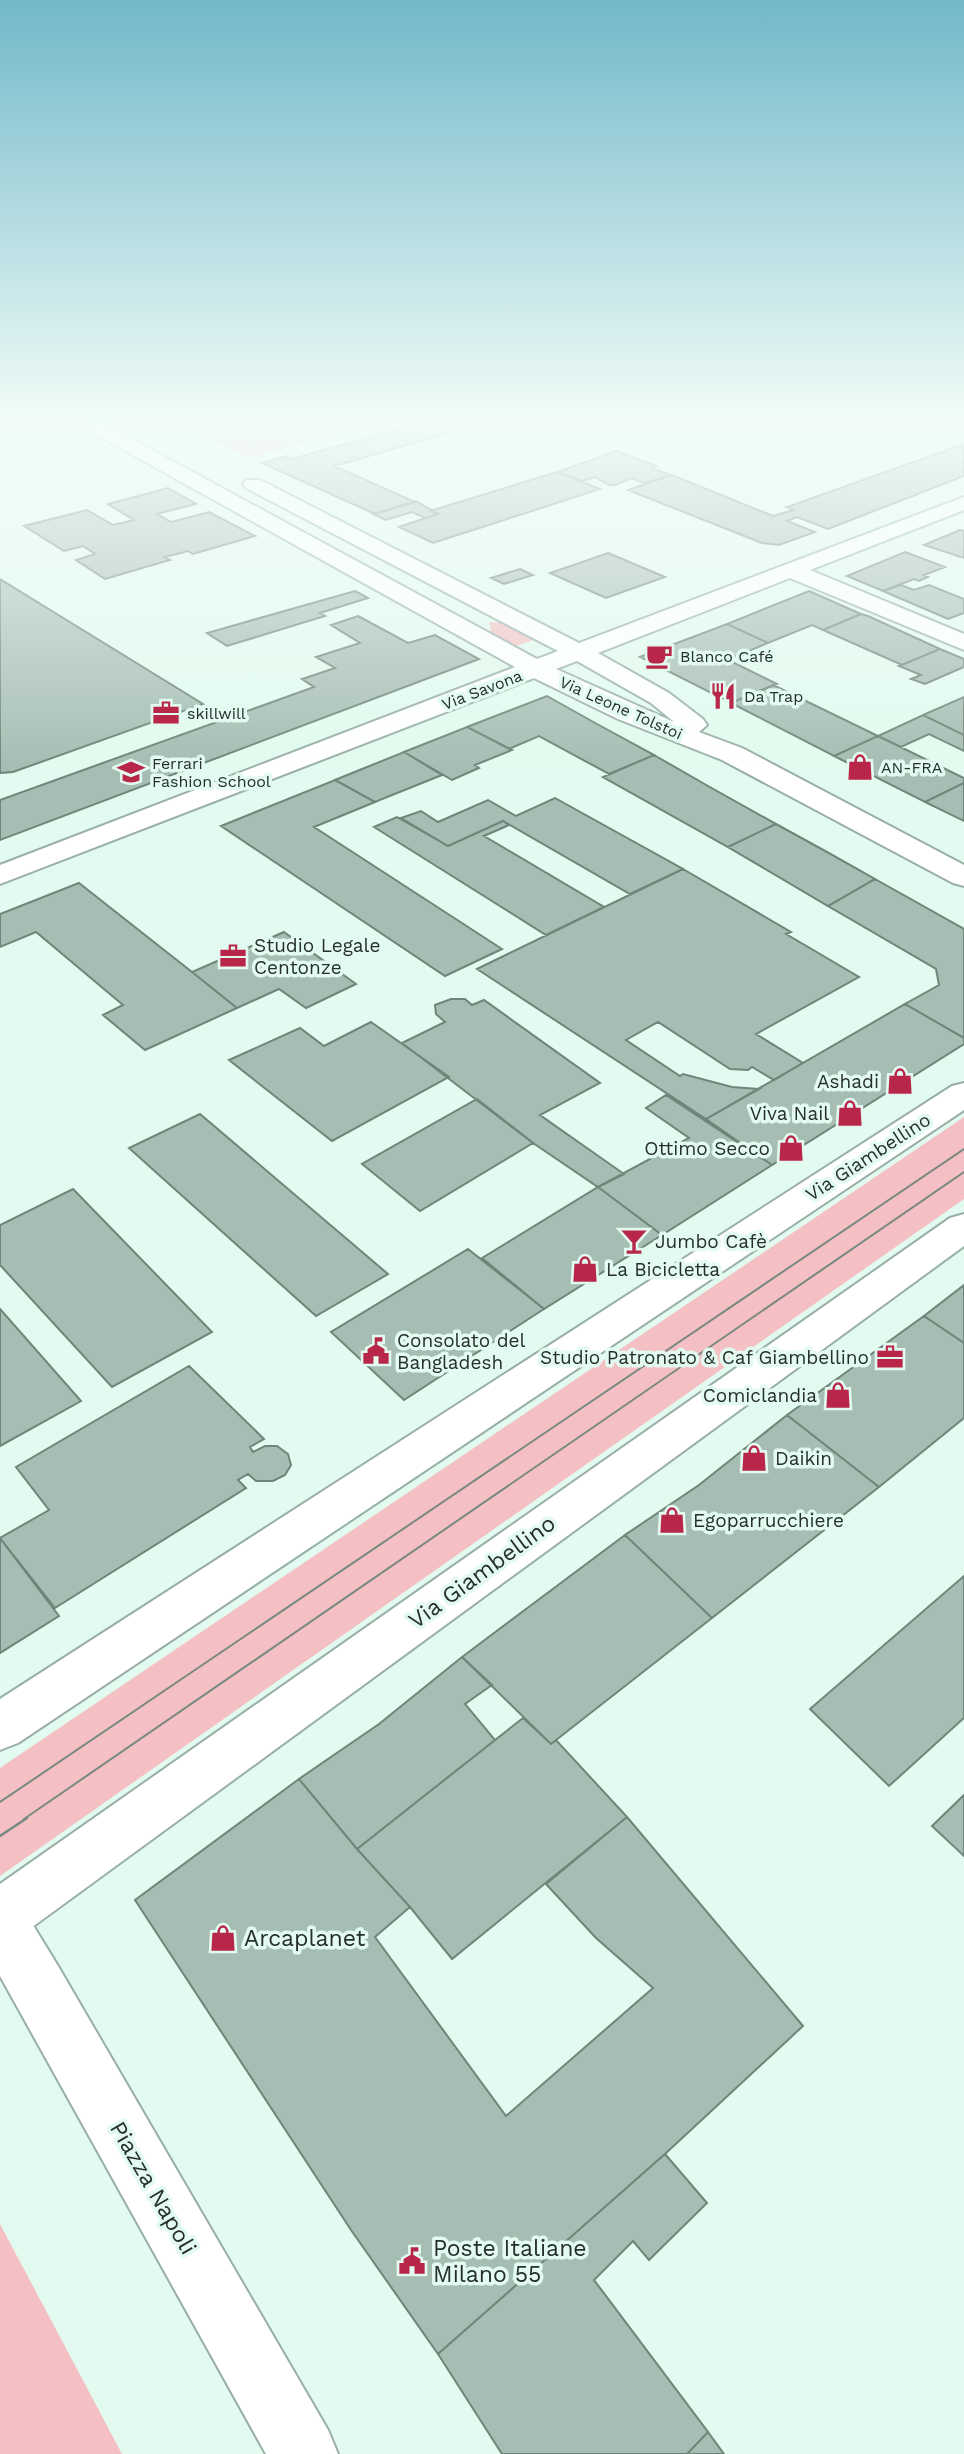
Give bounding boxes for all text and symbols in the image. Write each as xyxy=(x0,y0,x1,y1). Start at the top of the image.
cafe icon: Blanco Café xyxy=(644,641,674,671)
place label: Blanco Café xyxy=(680,647,774,666)
street label: Via Savona xyxy=(439,666,525,714)
street label: Via Leone Tolstoi xyxy=(557,672,685,744)
restaurant icon: Da Trap xyxy=(708,681,738,711)
place label: Da Trap xyxy=(744,687,803,706)
office icon: skillwill xyxy=(151,698,181,728)
place label: skillwill xyxy=(187,704,246,723)
shop icon: AN-FRA xyxy=(845,752,875,782)
place label: Ferrari Fashion School xyxy=(152,754,271,791)
school or university icon: Ferrari Fashion School xyxy=(116,757,146,787)
place label: AN-FRA xyxy=(881,758,943,777)
place label: Studio Legale Centonze xyxy=(254,934,380,979)
office icon: Studio Legale Centonze xyxy=(218,941,248,971)
shop icon: Ashadi xyxy=(885,1066,915,1096)
place label: Ashadi xyxy=(817,1070,879,1093)
shop icon: Viva Nail xyxy=(835,1098,865,1128)
place label: Viva Nail xyxy=(750,1102,829,1125)
street label: Via Giambellino xyxy=(801,1108,935,1206)
shop icon: Ottimo Secco xyxy=(776,1133,806,1163)
place label: Ottimo Secco xyxy=(644,1137,770,1160)
bar icon: Jumbo Cafè xyxy=(619,1226,649,1256)
place label: Jumbo Cafè xyxy=(655,1230,767,1253)
shop icon: La Bicicletta xyxy=(570,1254,600,1284)
place label: La Bicicletta xyxy=(606,1258,720,1281)
place label: Consolato del Bangladesh xyxy=(397,1329,526,1374)
public building icon: Consolato del Bangladesh xyxy=(361,1336,391,1366)
office icon: Studio Patronato & Caf Giambellino xyxy=(875,1342,905,1372)
place label: Studio Patronato & Caf Giambellino xyxy=(540,1346,869,1369)
shop icon: Comiclandia xyxy=(823,1380,853,1410)
place label: Comiclandia xyxy=(703,1384,817,1407)
shop icon: Daikin xyxy=(739,1443,769,1473)
place label: Daikin xyxy=(775,1447,832,1470)
shop icon: Egoparrucchiere xyxy=(657,1505,687,1535)
place label: Egoparrucchiere xyxy=(693,1509,844,1532)
street label: Via Giambellino xyxy=(403,1510,561,1634)
shop icon: Arcaplanet xyxy=(208,1923,238,1953)
place label: Arcaplanet xyxy=(244,1925,366,1952)
street label: Piazza Napoli xyxy=(104,2117,202,2259)
place label: Poste Italiane Milano 55 xyxy=(433,2235,587,2288)
public building icon: Poste Italiane Milano 55 xyxy=(397,2246,427,2276)

